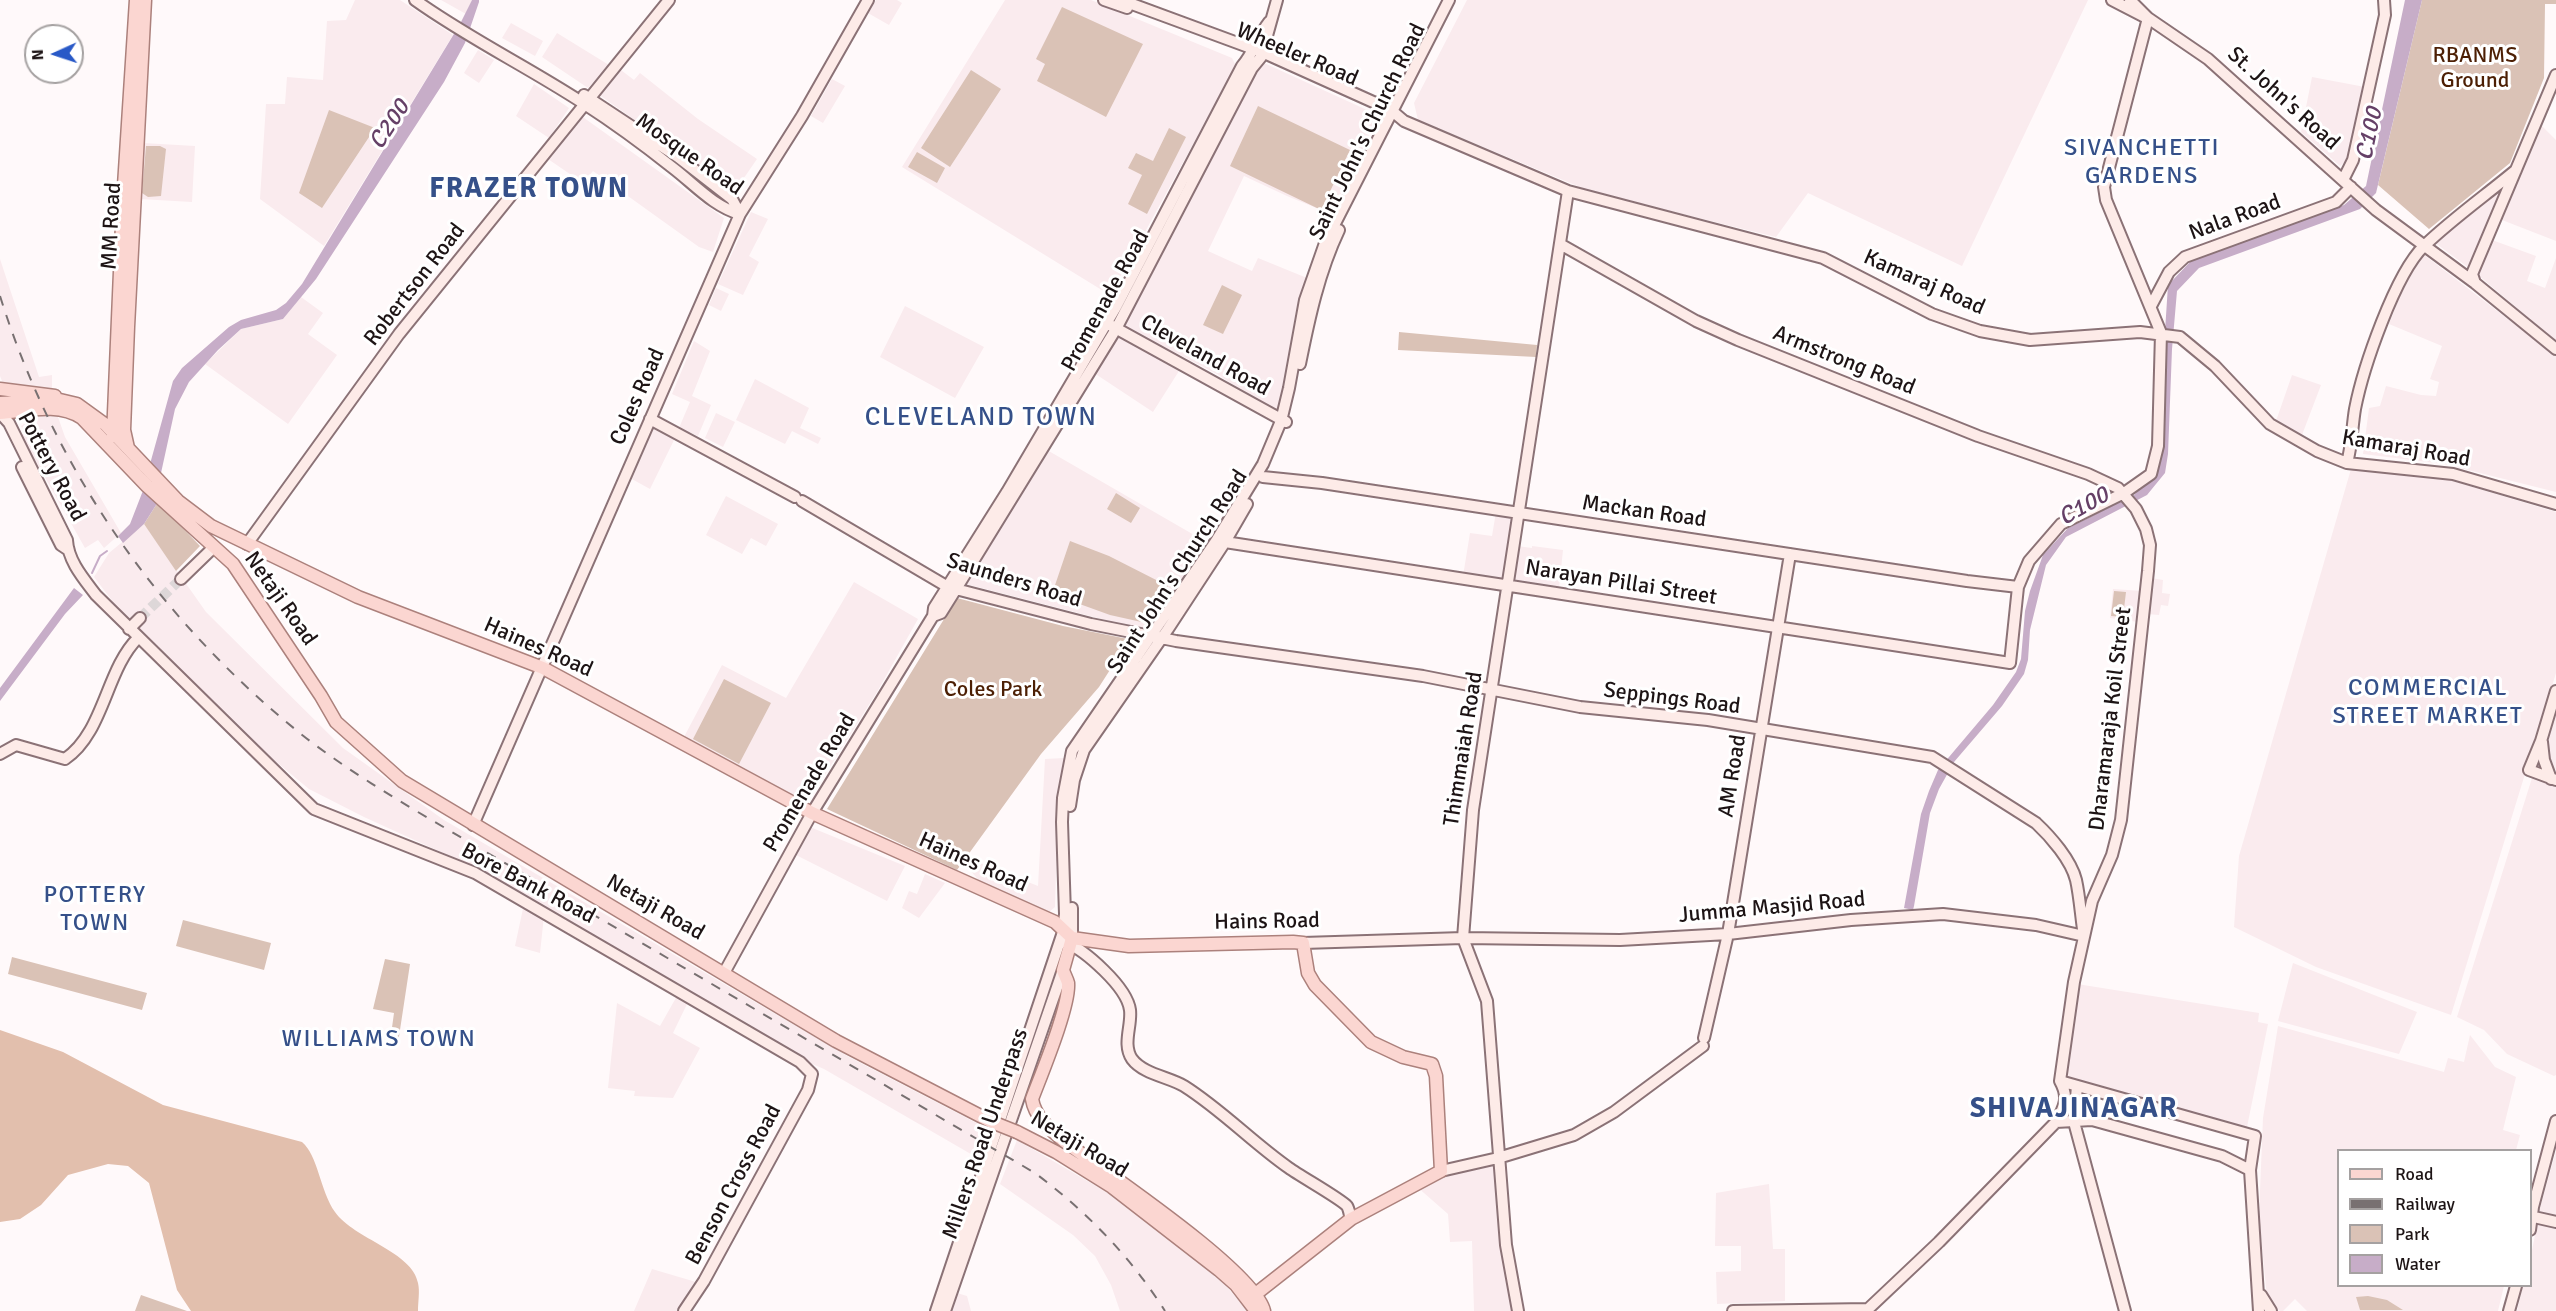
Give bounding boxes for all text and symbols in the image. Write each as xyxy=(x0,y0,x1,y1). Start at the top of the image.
street label: Wheeler Road xyxy=(1232,17,1362,93)
street label: Saint John's Church Road xyxy=(1304,20,1432,244)
north arrow xyxy=(24,24,84,84)
street label: St. John's Road xyxy=(2221,42,2345,156)
park label: RBANMS Ground xyxy=(2433,43,2517,94)
text: N xyxy=(28,49,48,61)
water label: C200 xyxy=(363,95,417,155)
water label: C100 xyxy=(2350,105,2390,163)
street label: Mosque Road xyxy=(630,108,748,202)
district label: SIVANCHETTI GARDENS xyxy=(2064,135,2220,191)
district label: FRAZER TOWN xyxy=(429,173,629,207)
street label: MM Road xyxy=(97,182,127,270)
street label: Nala Road xyxy=(2186,189,2284,247)
street label: Robertson Road xyxy=(359,218,471,352)
street label: Promenade Road xyxy=(1056,226,1156,376)
street label: Kamaraj Road xyxy=(1859,244,1989,322)
street label: Cleveland Road xyxy=(1136,309,1274,403)
street label: Armstrong Road xyxy=(1769,320,1919,402)
street label: Coles Road xyxy=(605,344,671,450)
district label: CLEVELAND TOWN xyxy=(865,402,1097,434)
street label: Pottery Road xyxy=(11,408,91,526)
street label: Kamaraj Road xyxy=(2340,425,2472,473)
street label: Saint John's Church Road xyxy=(1102,465,1254,679)
water label: C100 xyxy=(2054,481,2114,533)
street label: Mackan Road xyxy=(1580,490,1708,534)
street label: Netaji Road xyxy=(238,547,322,651)
street label: Saunders Road xyxy=(943,548,1085,614)
street label: Narayan Pillai Street xyxy=(1523,555,1719,611)
street label: Dharamaraja Koil Street xyxy=(2084,606,2138,832)
street label: Haines Road xyxy=(479,612,597,684)
street label: Thimmaiah Road xyxy=(1439,670,1489,828)
district label: COMMERCIAL STREET MARKET xyxy=(2333,675,2523,731)
park label: Coles Park xyxy=(944,677,1042,703)
street label: Seppings Road xyxy=(1602,678,1742,720)
street label: Promenade Road xyxy=(758,709,862,857)
street label: AM Road xyxy=(1713,733,1753,819)
street label: Haines Road xyxy=(914,827,1032,899)
street label: Bore Bank Road xyxy=(457,838,599,930)
street label: Netaji Road xyxy=(601,869,709,947)
district label: POTTERY TOWN xyxy=(43,882,147,938)
street label: Jumma Masjid Road xyxy=(1678,887,1866,929)
street label: Hains Road xyxy=(1214,908,1320,936)
street label: Millers Road Underpass xyxy=(938,1025,1034,1243)
district label: WILLIAMS TOWN xyxy=(282,1026,476,1054)
district label: SHIVAJINAGAR xyxy=(1970,1093,2178,1127)
street label: Benson Cross Road xyxy=(681,1100,787,1270)
street label: Netaji Road xyxy=(1026,1106,1132,1184)
legend xyxy=(2337,1149,2532,1287)
text: Road xyxy=(2395,1163,2434,1185)
text: Railway xyxy=(2395,1193,2455,1215)
text: Park xyxy=(2395,1223,2430,1245)
text: Water xyxy=(2395,1253,2440,1275)

